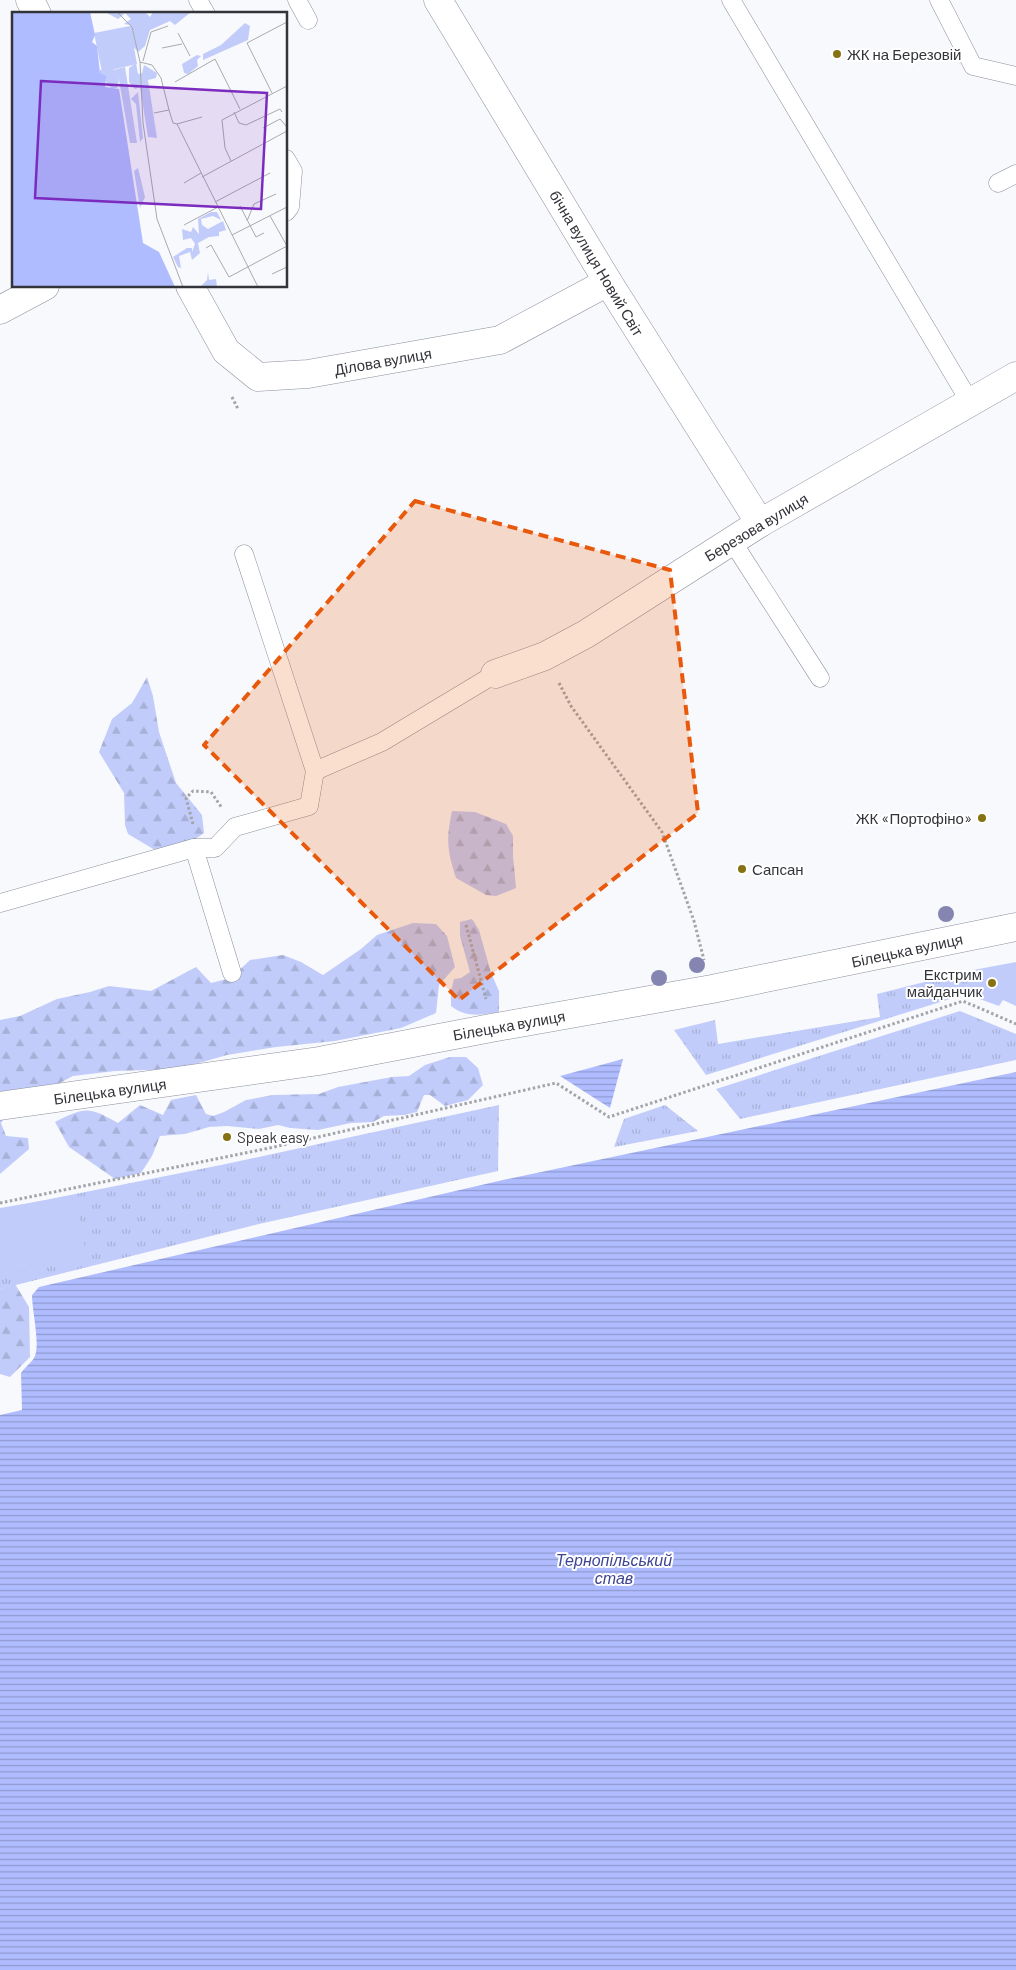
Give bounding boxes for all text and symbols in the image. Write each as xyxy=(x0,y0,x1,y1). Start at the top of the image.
inset map xyxy=(12,12,288,288)
place label: ЖК на Березовій xyxy=(847,45,962,63)
marker: ЖК на Березовій xyxy=(831,48,843,60)
street label: бічна вулиця Новий Світ xyxy=(546,187,648,339)
street label: Ділова вулиця xyxy=(333,344,433,378)
street label: Березова вулиця xyxy=(701,489,811,565)
place label: ЖК «Портофіно» xyxy=(856,809,972,827)
marker: ЖК «Портофіно» xyxy=(976,812,988,824)
place label: Сапсан xyxy=(752,860,804,878)
marker: Сапсан xyxy=(736,863,748,875)
street label: Білецька вулиця xyxy=(850,929,964,971)
place label: Екстрим майданчик xyxy=(907,965,982,1000)
marker: Екстрим майданчик xyxy=(986,977,998,989)
street label: Білецька вулиця xyxy=(452,1006,566,1044)
street label: Білецька вулиця xyxy=(53,1074,167,1108)
place label: Speak easy xyxy=(237,1128,309,1146)
marker: Speak easy xyxy=(221,1131,233,1143)
water label: Тернопільський став xyxy=(556,1550,672,1587)

